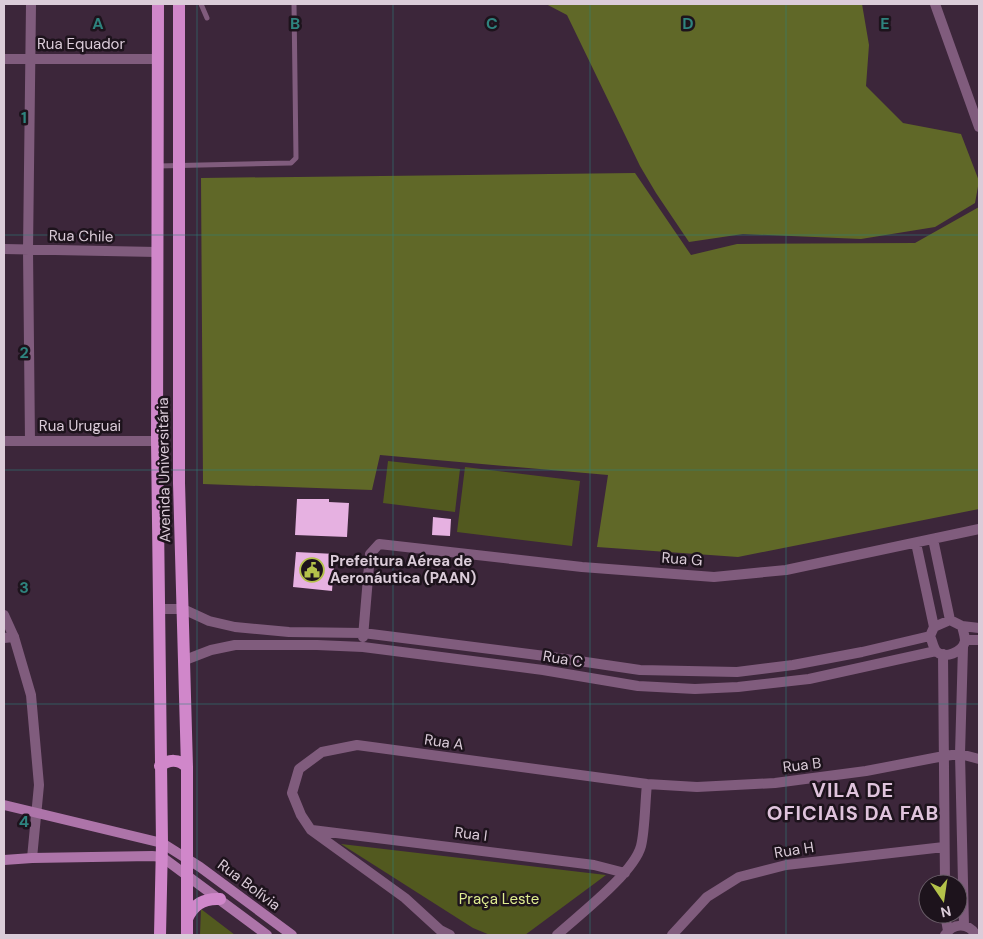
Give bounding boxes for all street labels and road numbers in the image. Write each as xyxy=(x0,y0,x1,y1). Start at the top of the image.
street label: Rua Equador xyxy=(37,34,126,54)
street label: Rua Chile xyxy=(49,225,113,247)
street label: Avenida Universitária xyxy=(153,397,175,543)
street label: Rua Uruguai xyxy=(39,416,121,436)
street label: Rua G xyxy=(661,548,703,570)
street label: Rua C xyxy=(541,646,585,672)
street label: Rua A xyxy=(423,729,465,755)
street label: Rua B xyxy=(782,753,822,777)
street label: Rua I xyxy=(453,822,489,846)
street label: Rua H xyxy=(773,837,815,863)
street label: Rua Bolívia xyxy=(213,855,285,915)

